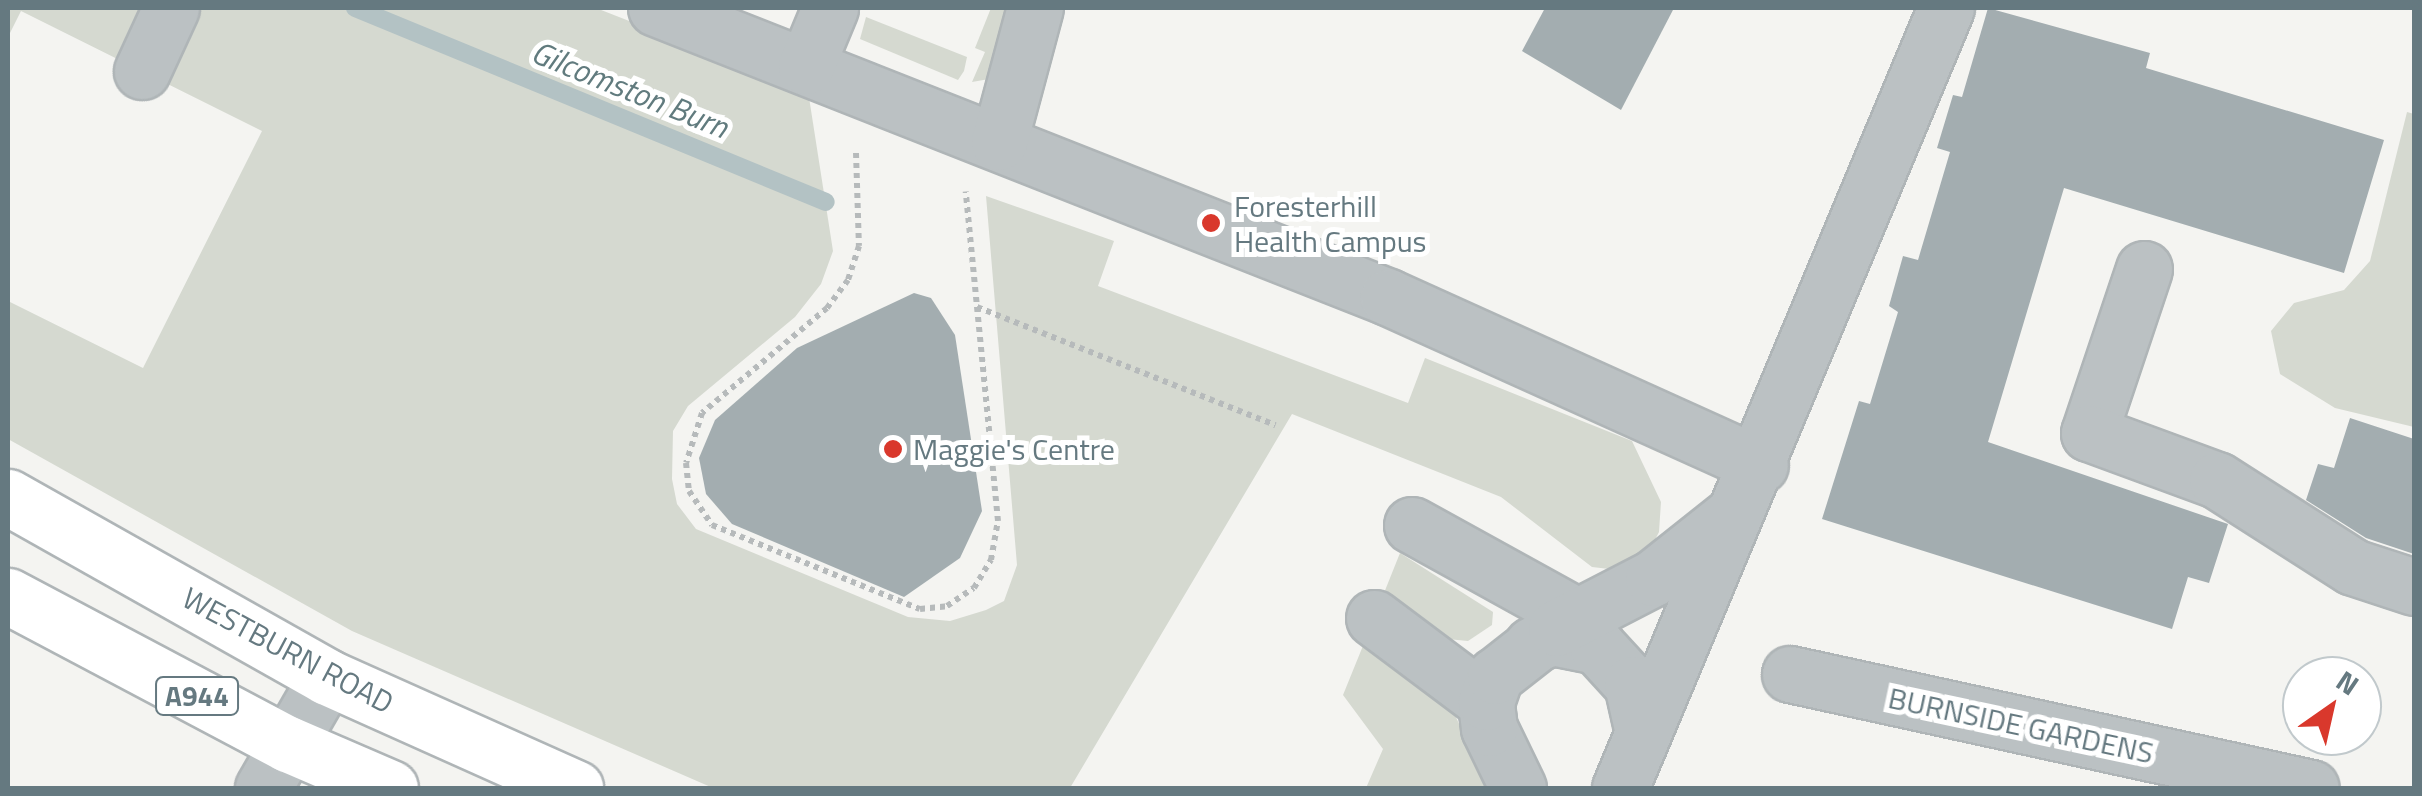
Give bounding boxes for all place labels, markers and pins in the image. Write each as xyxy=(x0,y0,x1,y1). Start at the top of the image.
place label: Foresterhill Health Campus xyxy=(1234,188,1427,258)
marker: Foresterhill Health Campus xyxy=(1198,210,1224,236)
place label: Maggie's Centre xyxy=(913,431,1115,467)
marker: Maggie's Centre xyxy=(882,438,904,460)

